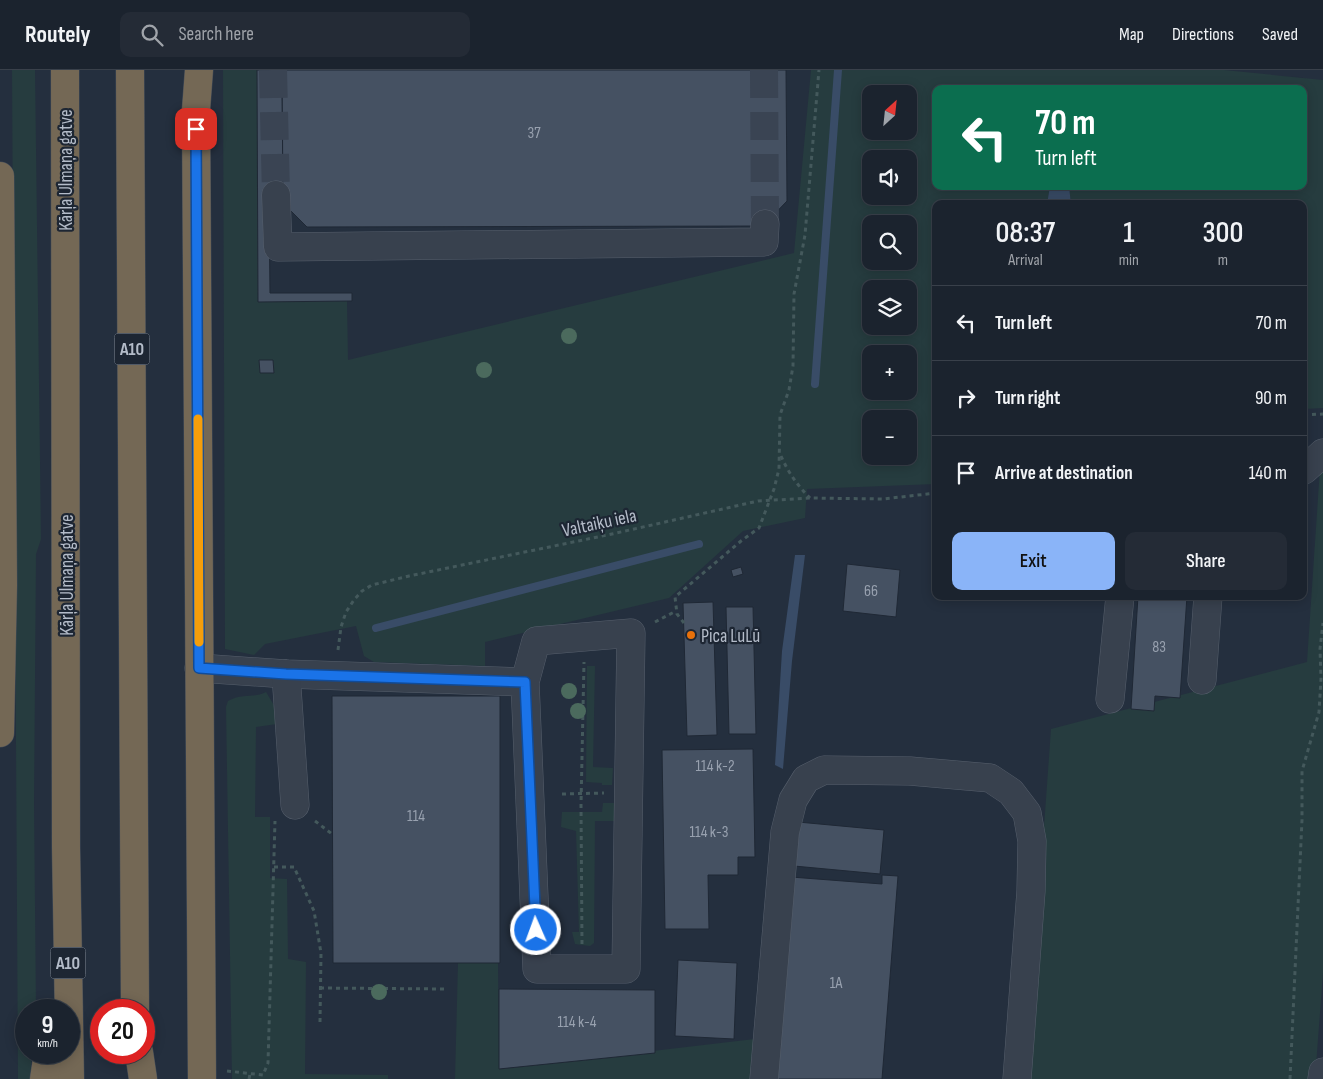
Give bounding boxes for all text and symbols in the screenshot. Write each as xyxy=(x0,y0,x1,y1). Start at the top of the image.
search box xyxy=(120,12,470,57)
text: Routely xyxy=(25,20,90,49)
icon: search xyxy=(138,21,166,49)
text: Search here xyxy=(178,23,254,46)
text: Map xyxy=(1119,24,1144,45)
text: Directions xyxy=(1172,24,1234,45)
text: Saved xyxy=(1262,24,1298,45)
north arrow xyxy=(862,85,918,140)
map controls xyxy=(862,85,917,465)
text: 70 m xyxy=(1035,102,1095,145)
icon: left xyxy=(952,105,1017,170)
pin xyxy=(175,108,217,150)
street label: Kārļa Ulmaņa gatve xyxy=(55,109,78,231)
icon: arrive xyxy=(182,115,210,143)
house number: 37 xyxy=(527,124,541,143)
text: Turn left xyxy=(1035,145,1097,172)
button: sound xyxy=(862,150,917,205)
button: search xyxy=(862,215,917,270)
text: 08:37 xyxy=(996,215,1055,251)
text: 1 xyxy=(1123,215,1134,251)
text: 300 xyxy=(1203,215,1243,251)
text: Arrival xyxy=(1008,251,1043,270)
text: min xyxy=(1119,251,1139,270)
text: m xyxy=(1218,251,1228,270)
button: layers xyxy=(862,280,917,335)
icon: left xyxy=(952,309,980,337)
text: Turn left xyxy=(995,312,1052,335)
text: 70 m xyxy=(1256,312,1287,335)
road number: A10 xyxy=(114,334,150,364)
button: + xyxy=(862,345,917,400)
icon: right xyxy=(952,384,980,412)
text: Turn right xyxy=(995,387,1060,410)
text: 90 m xyxy=(1255,387,1287,410)
button: − xyxy=(862,410,917,465)
icon: arrive xyxy=(952,459,980,487)
text: Arrive at destination xyxy=(995,462,1133,485)
text: 140 m xyxy=(1249,462,1287,485)
street label: Valtaiķu iela xyxy=(560,504,639,543)
street label: Kārļa Ulmaņa gatve xyxy=(56,514,79,636)
button: Exit xyxy=(952,532,1115,590)
button: Share xyxy=(1125,532,1287,590)
house number: 66 xyxy=(864,582,878,601)
place label: Pica LuLū xyxy=(701,625,760,648)
marker: Pica LuLū xyxy=(685,629,697,641)
house number: 83 xyxy=(1152,638,1166,657)
house number: 114 k-2 xyxy=(696,757,735,776)
house number: 114 xyxy=(407,807,425,826)
house number: 114 k-3 xyxy=(689,823,729,842)
position arrow xyxy=(509,903,561,955)
road number: A10 xyxy=(50,948,86,978)
house number: 1A xyxy=(830,974,842,993)
speed limit sign: 20 xyxy=(90,999,155,1064)
text: 9 xyxy=(42,1010,53,1041)
house number: 114 k-4 xyxy=(557,1013,597,1032)
text: km/h xyxy=(37,1036,58,1051)

